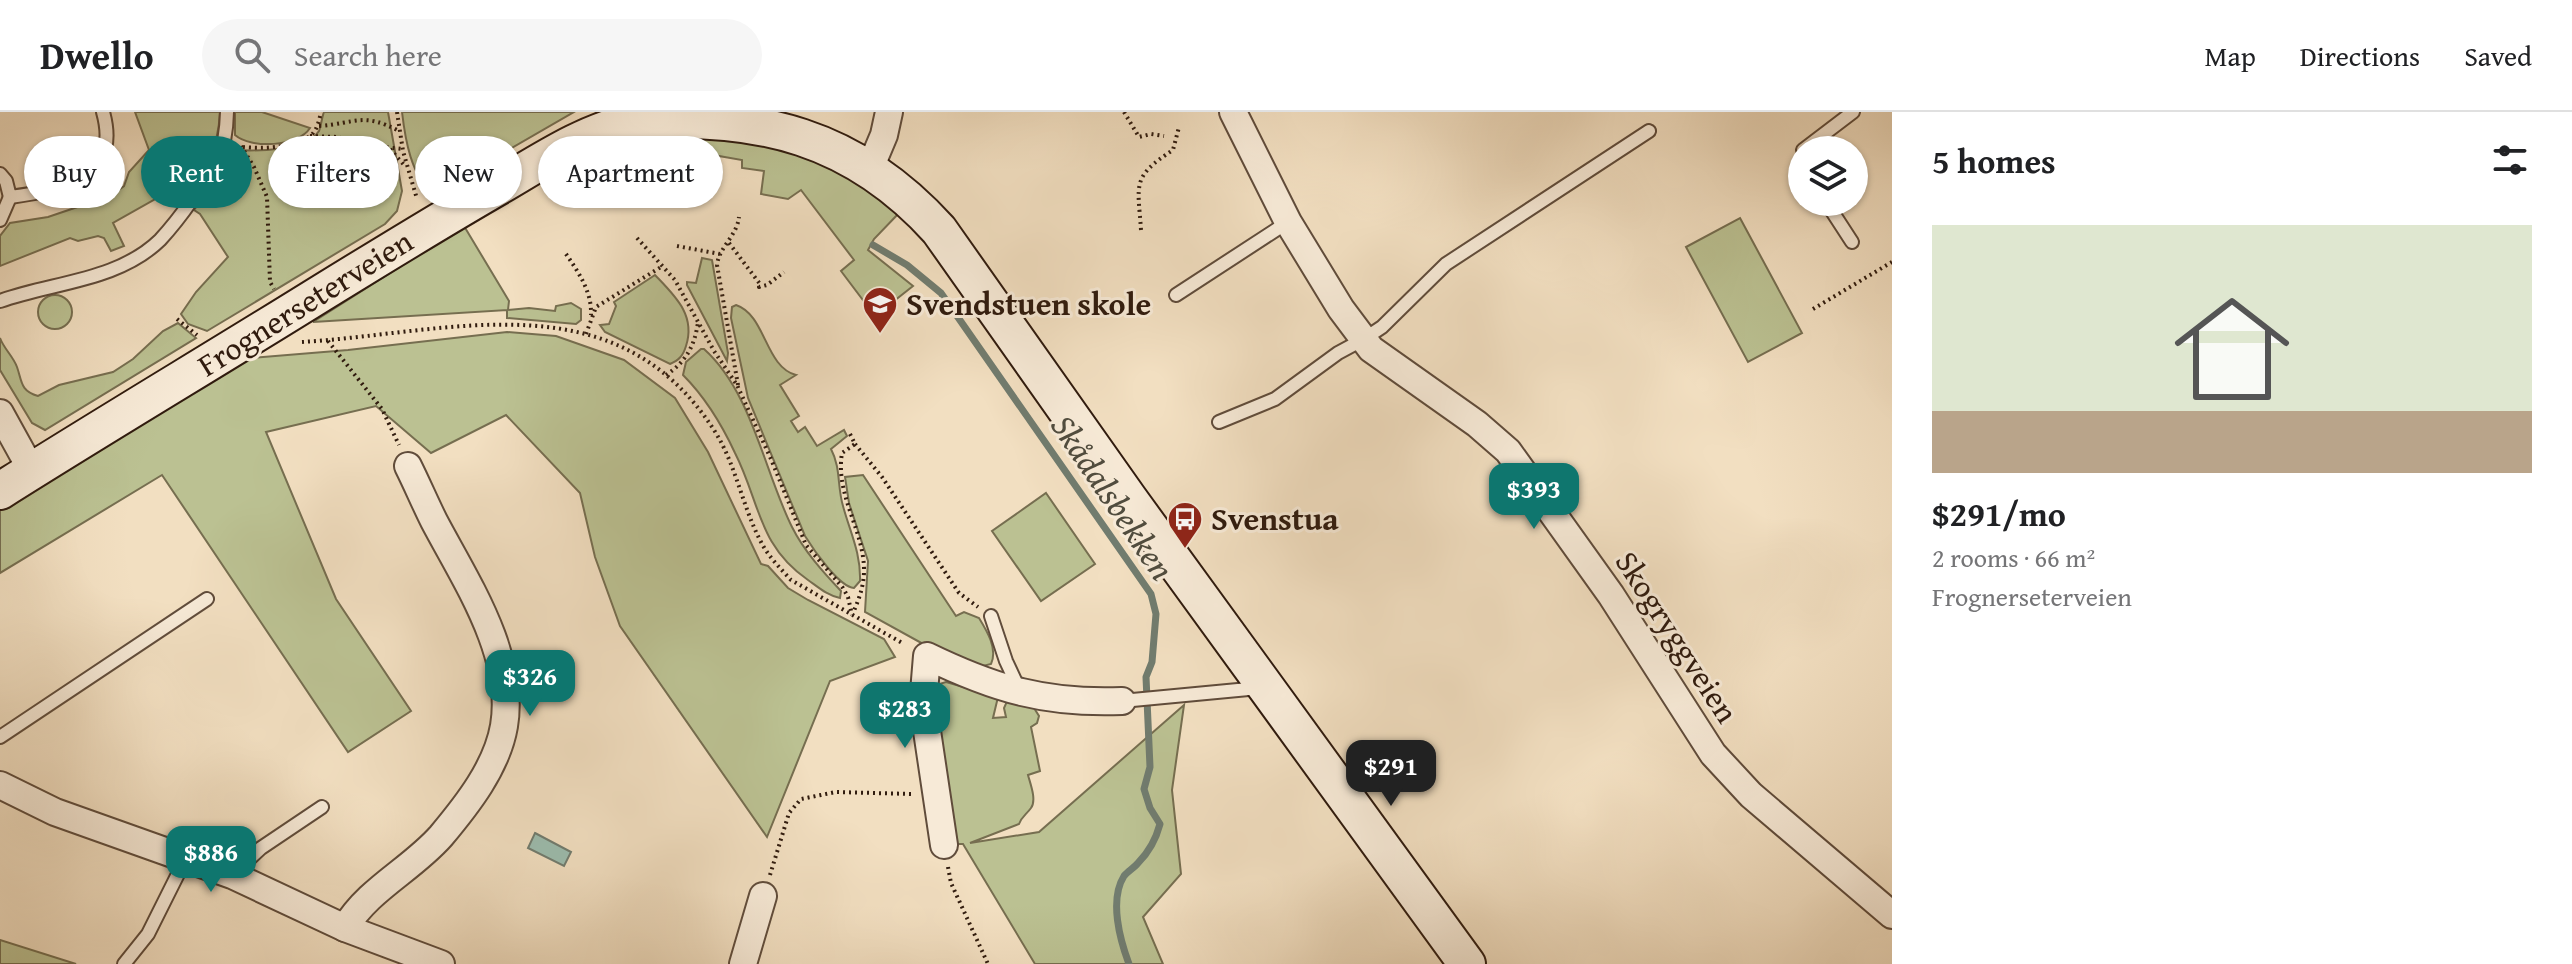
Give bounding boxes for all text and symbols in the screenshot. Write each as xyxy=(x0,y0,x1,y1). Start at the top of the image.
search box xyxy=(202,19,762,91)
text: Dwello xyxy=(40,27,154,83)
icon: search xyxy=(230,33,274,77)
text: Search here xyxy=(294,33,442,77)
text: Map xyxy=(2204,35,2256,76)
text: Directions xyxy=(2300,35,2420,76)
text: Saved xyxy=(2464,35,2532,76)
chip: Buy xyxy=(24,136,125,208)
chip: Rent xyxy=(141,136,252,208)
chip: Filters xyxy=(268,136,399,208)
chip: New xyxy=(415,136,522,208)
chip: Apartment xyxy=(538,136,723,208)
map controls xyxy=(1788,136,1868,216)
button: layers xyxy=(1788,136,1868,216)
text: 5 homes xyxy=(1932,136,2056,185)
icon: filters xyxy=(2488,138,2532,182)
street label: Frognerseterveien xyxy=(188,217,422,388)
icon: home xyxy=(2160,277,2304,421)
place label: Svendstuen skole xyxy=(906,280,1151,327)
school or university icon: Svendstuen skole xyxy=(861,285,899,335)
water label: Skådalsbekken xyxy=(1040,404,1187,589)
pin: $393 xyxy=(1487,463,1581,531)
text: $393 xyxy=(1507,469,1561,508)
text: $291/mo xyxy=(1932,489,2066,538)
place label: Svenstua xyxy=(1211,495,1339,542)
bus stop icon: Svenstua xyxy=(1166,500,1204,550)
text: 2 rooms · 66 m² xyxy=(1932,538,2095,577)
street label: Skogryggveien xyxy=(1604,541,1751,732)
text: Frognerseterveien xyxy=(1932,577,2132,616)
pin: $326 xyxy=(483,650,577,718)
text: $326 xyxy=(503,656,557,695)
pin: $283 xyxy=(858,682,952,750)
text: $283 xyxy=(878,688,932,727)
pin: $291 xyxy=(1344,740,1438,808)
text: $291 xyxy=(1364,746,1418,785)
pin: $886 xyxy=(164,826,258,894)
text: $886 xyxy=(184,832,238,871)

